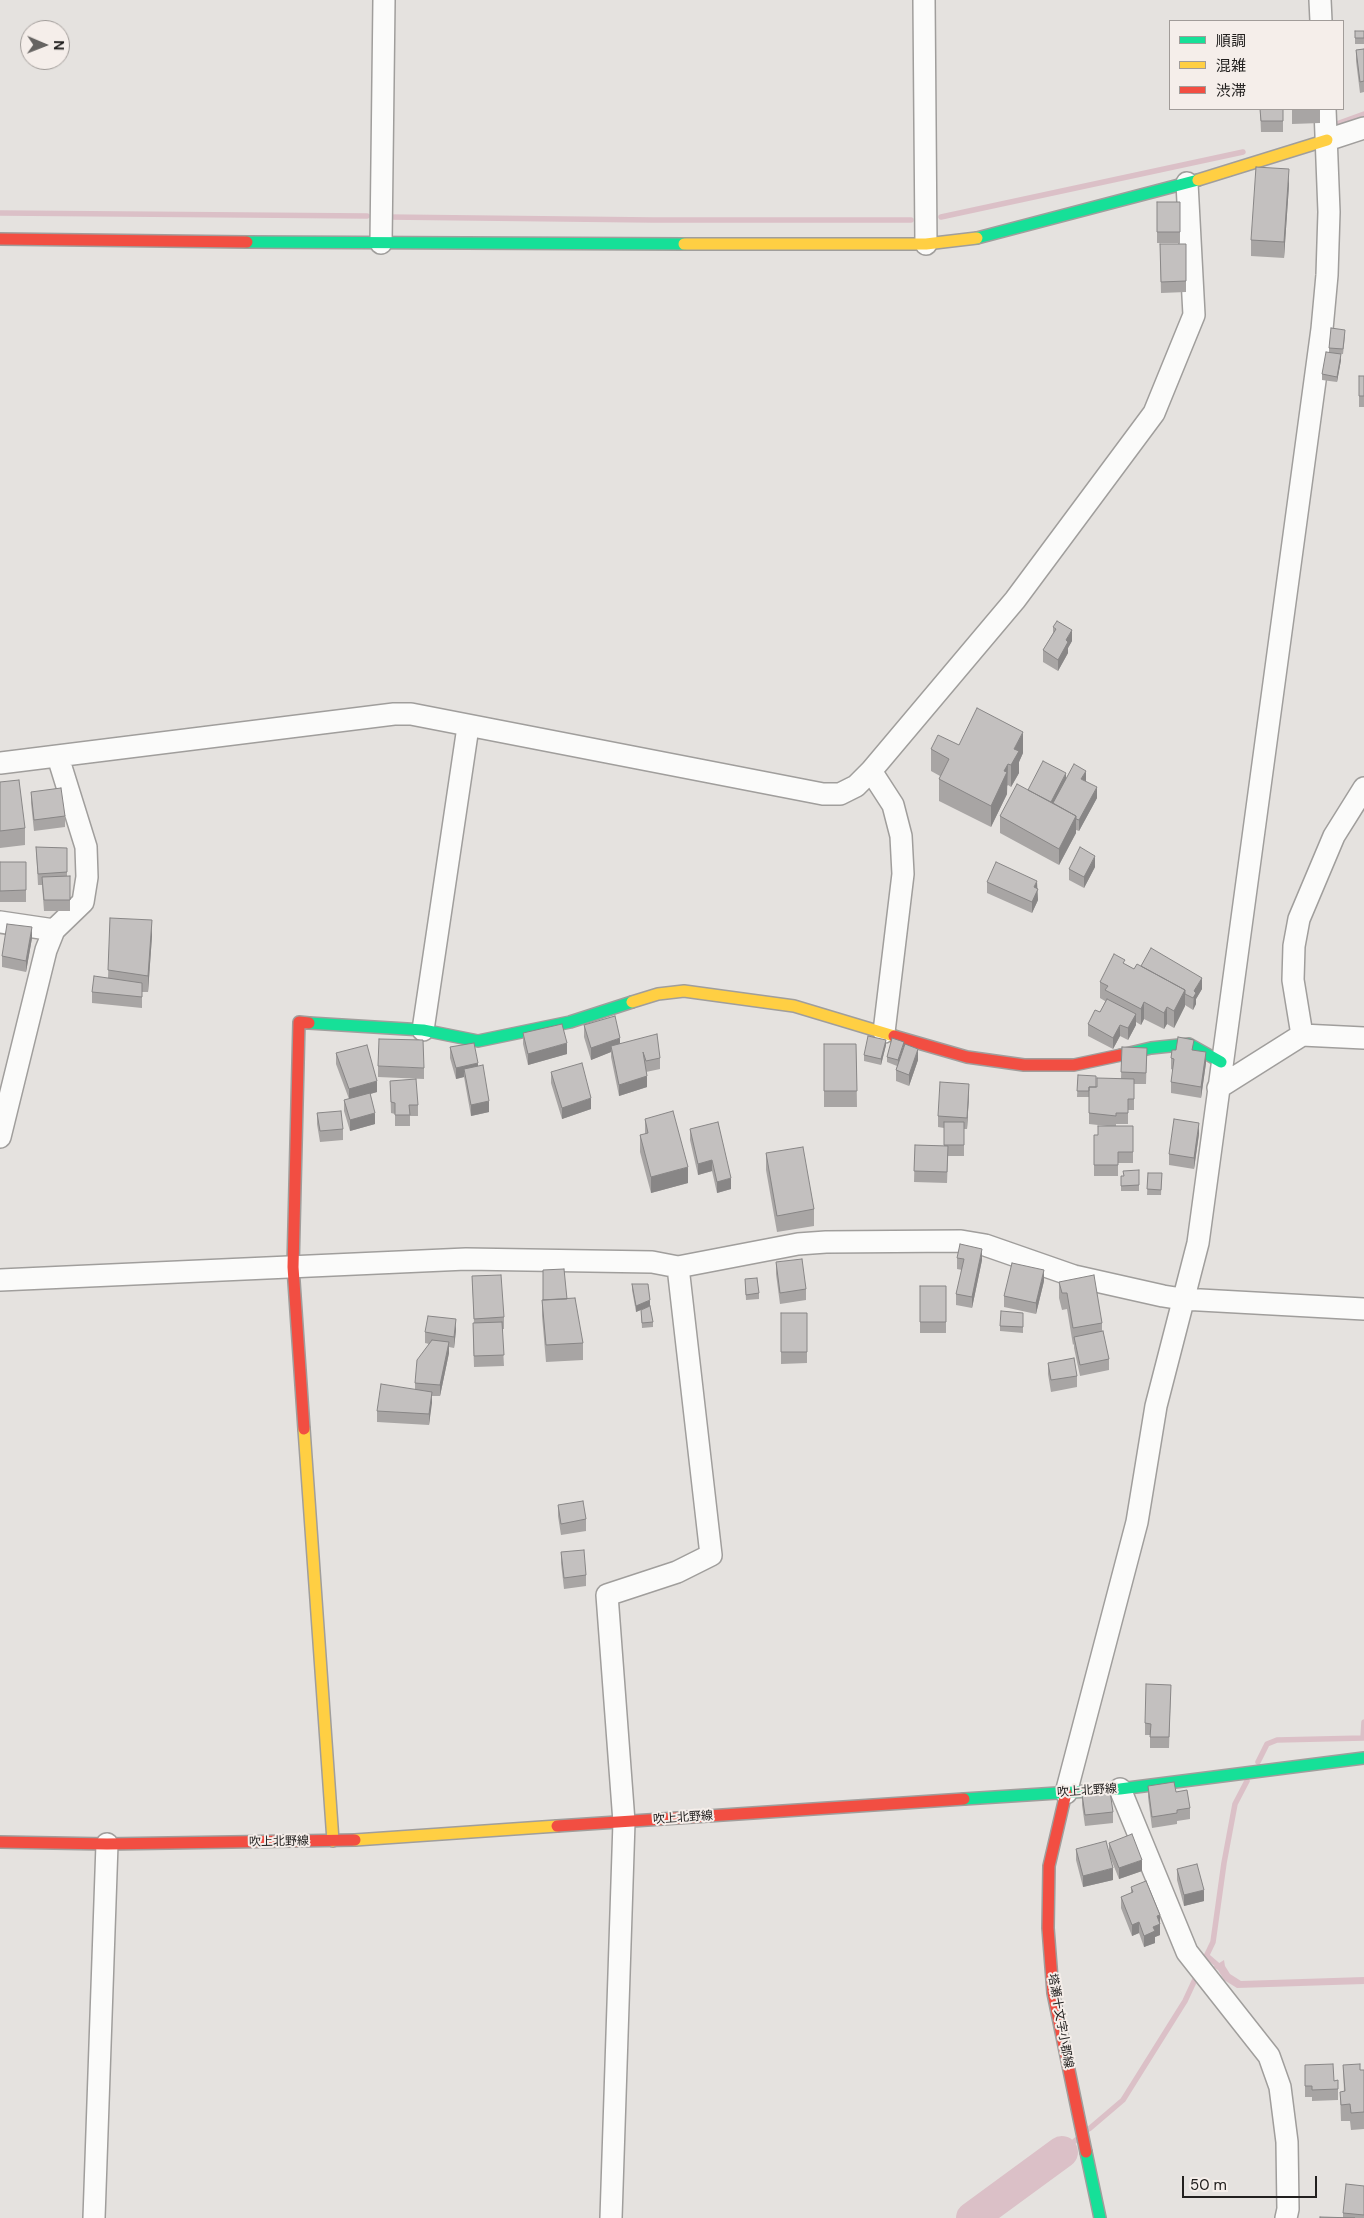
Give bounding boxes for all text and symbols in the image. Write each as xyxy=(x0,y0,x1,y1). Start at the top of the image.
north arrow xyxy=(20,20,70,70)
legend xyxy=(1169,20,1344,110)
text: 順調 xyxy=(1216,31,1246,51)
text: N xyxy=(50,40,68,51)
text: 混雑 xyxy=(1216,56,1246,76)
text: 渋滞 xyxy=(1216,81,1246,101)
street label: 吹上北野線 xyxy=(1057,1782,1117,1800)
street label: 吹上北野線 xyxy=(653,1809,713,1827)
street label: 吹上北野線 xyxy=(249,1834,309,1850)
street label: 塔瀬十文字小郡線 xyxy=(1045,1972,1075,2070)
scale bar xyxy=(1184,2166,1319,2198)
text: 50 m xyxy=(1190,2175,1227,2195)

